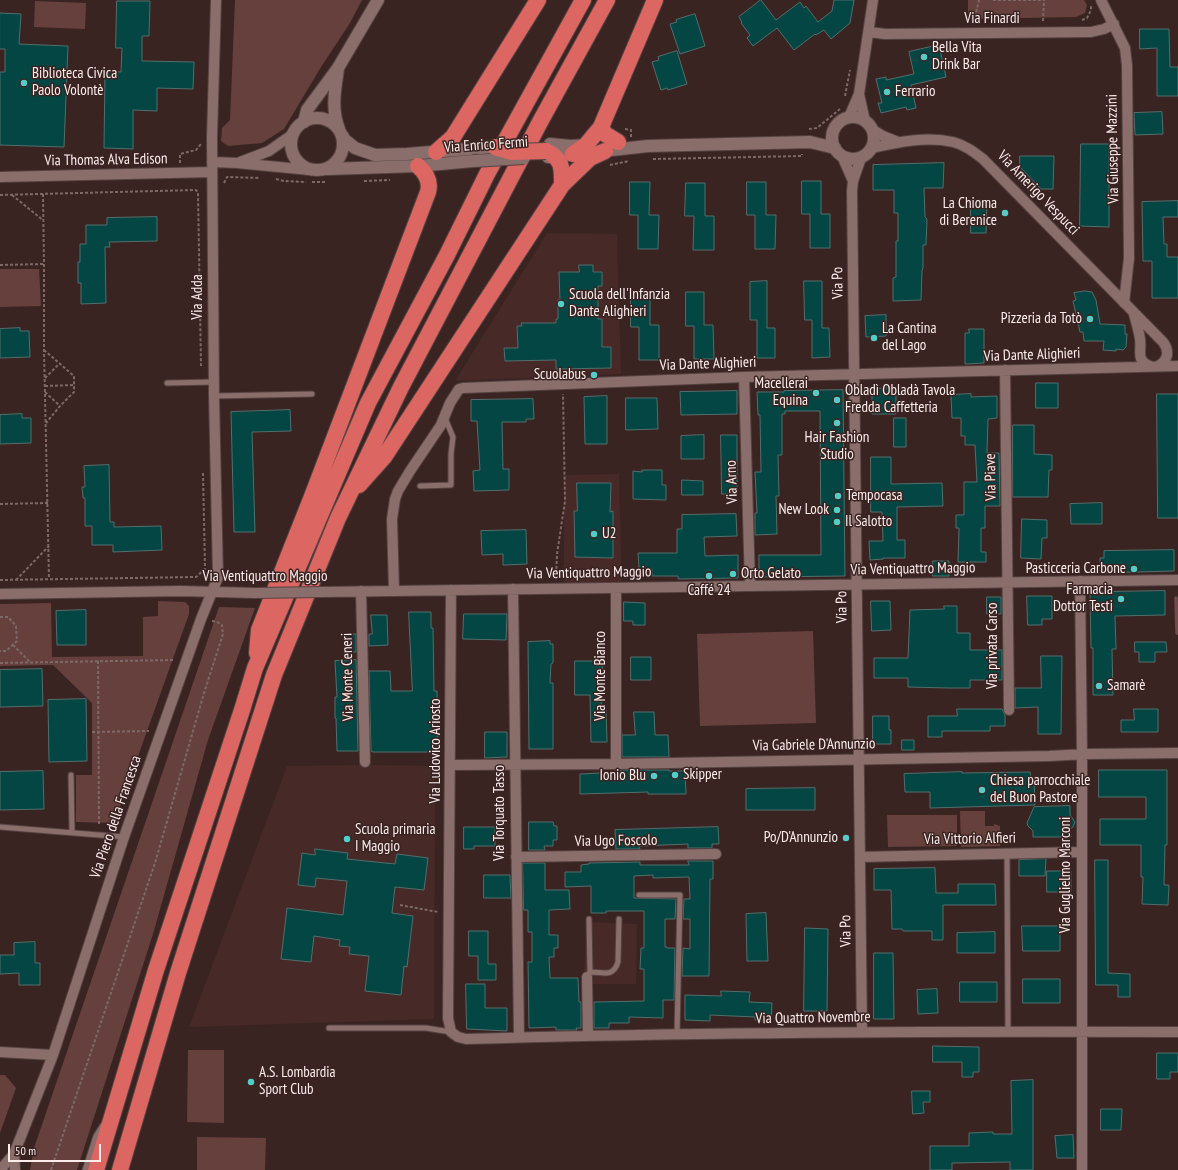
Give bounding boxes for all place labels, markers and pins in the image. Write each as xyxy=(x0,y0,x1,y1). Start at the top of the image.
place label: Bella Vita Drink Bar xyxy=(932,39,982,74)
marker: Bella Vita Drink Bar xyxy=(919,52,929,62)
place label: Biblioteca Civica Paolo Volontè xyxy=(32,65,117,100)
marker: Biblioteca Civica Paolo Volontè xyxy=(19,78,29,88)
place label: Ferrario xyxy=(895,83,935,101)
marker: Ferrario xyxy=(882,87,892,97)
place label: La Chioma di Berenice xyxy=(939,195,997,230)
marker: La Chioma di Berenice xyxy=(1000,208,1010,218)
place label: Scuola dell'Infanzia Dante Alighieri xyxy=(569,286,670,321)
marker: Scuola dell'Infanzia Dante Alighieri xyxy=(556,299,566,309)
place label: Pizzeria da Totò xyxy=(1001,310,1082,328)
marker: Pizzeria da Totò xyxy=(1085,314,1095,324)
place label: La Cantina del Lago xyxy=(882,320,936,355)
marker: La Cantina del Lago xyxy=(869,333,879,343)
place label: Scuolabus xyxy=(534,366,586,384)
marker: Scuolabus xyxy=(589,370,599,380)
place label: Macellerai Equina xyxy=(755,375,808,410)
place label: Obladì Obladà Tavola Fredda Caffetteria xyxy=(845,382,955,417)
marker: Macellerai Equina xyxy=(811,388,821,398)
marker: Obladì Obladà Tavola Fredda Caffetteria xyxy=(832,395,842,405)
marker: Hair Fashion Studio xyxy=(832,418,842,428)
place label: Hair Fashion Studio xyxy=(805,429,869,464)
place label: Tempocasa xyxy=(846,487,903,505)
marker: Tempocasa xyxy=(833,491,843,501)
place label: New Look xyxy=(778,501,829,519)
marker: New Look xyxy=(832,505,842,515)
place label: Il Salotto xyxy=(845,513,892,531)
marker: Il Salotto xyxy=(832,517,842,527)
place label: U2 xyxy=(602,525,617,543)
marker: U2 xyxy=(589,529,599,539)
place label: Pasticceria Carbone xyxy=(1026,560,1126,578)
marker: Pasticceria Carbone xyxy=(1129,564,1139,574)
place label: Orto Gelato xyxy=(741,565,801,583)
marker: Orto Gelato xyxy=(728,569,738,579)
marker: Caffé 24 xyxy=(704,571,714,581)
place label: Farmacia Dottor Testi xyxy=(1053,581,1113,616)
place label: Caffé 24 xyxy=(687,582,731,600)
marker: Farmacia Dottor Testi xyxy=(1116,594,1126,604)
place label: Samarè xyxy=(1107,677,1145,695)
marker: Samarè xyxy=(1094,681,1104,691)
place label: Skipper xyxy=(683,766,722,784)
place label: Ionio Blu xyxy=(599,767,646,785)
marker: Skipper xyxy=(670,770,680,780)
marker: Ionio Blu xyxy=(649,771,659,781)
place label: Chiesa parrocchiale del Buon Pastore xyxy=(990,772,1090,807)
marker: Chiesa parrocchiale del Buon Pastore xyxy=(977,785,987,795)
place label: Scuola primaria I Maggio xyxy=(355,821,435,856)
place label: Po/D'Annunzio xyxy=(764,829,838,847)
marker: Po/D'Annunzio xyxy=(841,833,851,843)
marker: Scuola primaria I Maggio xyxy=(342,834,352,844)
place label: A.S. Lombardia Sport Club xyxy=(259,1064,336,1099)
marker: A.S. Lombardia Sport Club xyxy=(246,1077,256,1087)

